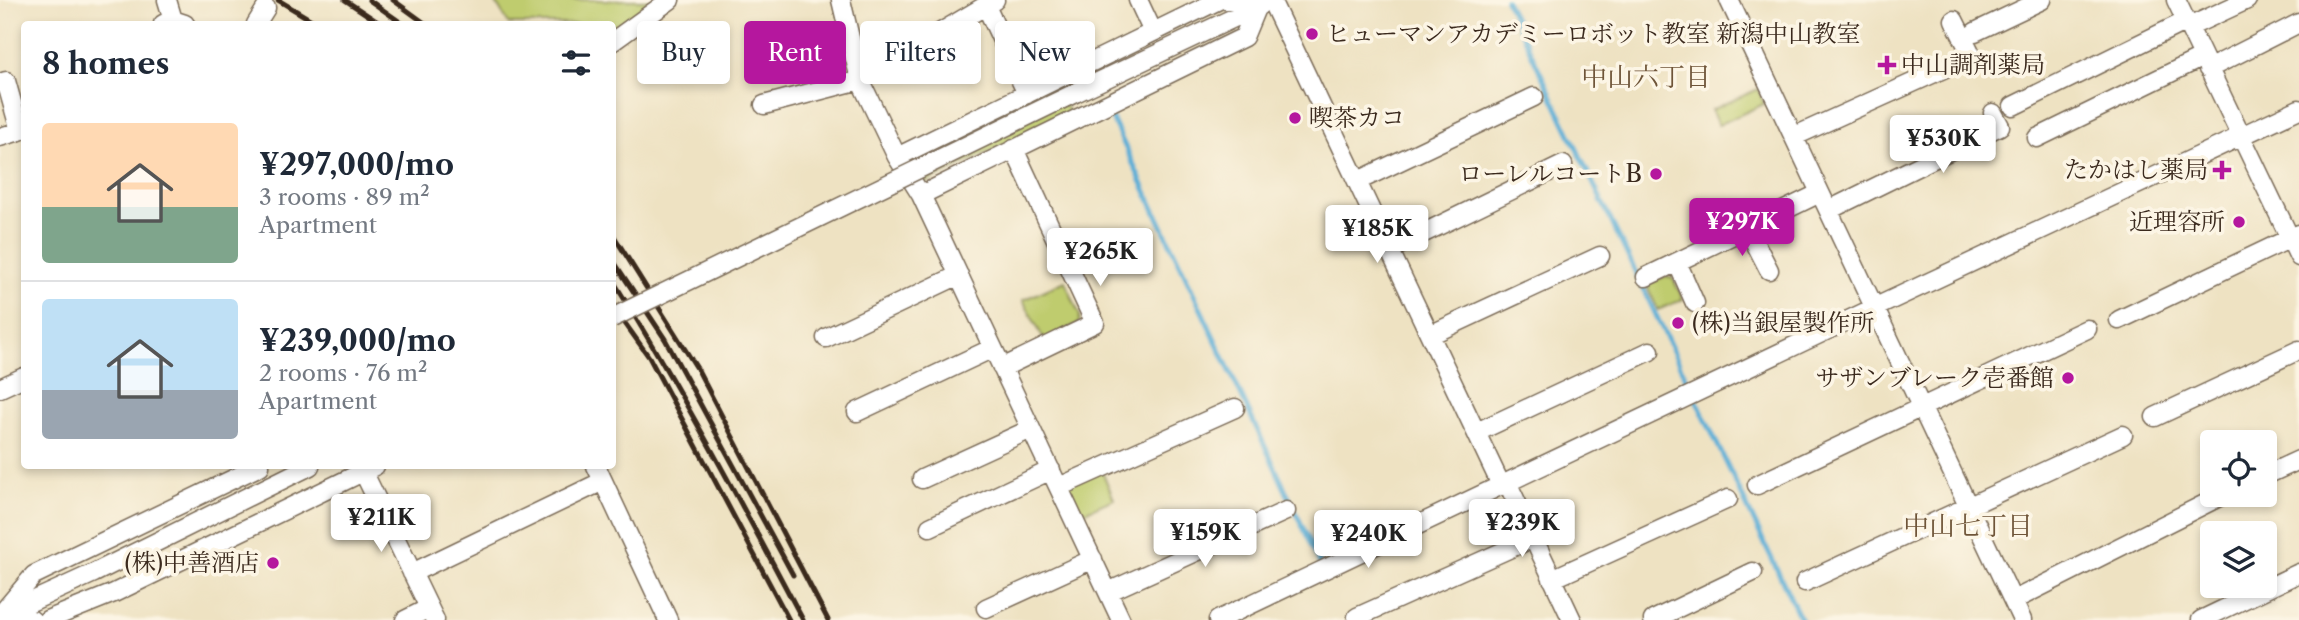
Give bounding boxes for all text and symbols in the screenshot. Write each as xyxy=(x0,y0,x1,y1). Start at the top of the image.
place label: ヒューマンアカデミーロボット教室 新潟中山教室 xyxy=(1326,19,1860,48)
chip: Buy xyxy=(637,21,730,84)
chip: Rent xyxy=(744,21,846,84)
chip: Filters xyxy=(860,21,981,84)
chip: New xyxy=(995,21,1095,84)
marker: ヒューマンアカデミーロボット教室 新潟中山教室 xyxy=(1304,26,1320,42)
icon: filters xyxy=(557,44,595,82)
text: 8 homes xyxy=(42,45,169,82)
place label: 中山調剤薬局 xyxy=(1901,50,2045,79)
marker: 中山調剤薬局 xyxy=(1879,57,1895,73)
district label: 中山六丁目 xyxy=(1581,61,1711,93)
place label: 喫茶カコ xyxy=(1309,103,1405,132)
marker: 喫茶カコ xyxy=(1287,110,1303,126)
pin: ¥530K xyxy=(1894,116,1992,175)
text: ¥530K xyxy=(1906,124,1980,152)
text: ¥297,000/mo xyxy=(259,146,454,183)
icon: home xyxy=(98,151,182,235)
place label: たかはし薬局 xyxy=(2064,155,2208,184)
place label: ローレルコートB xyxy=(1458,159,1642,188)
marker: たかはし薬局 xyxy=(2214,162,2230,178)
marker: ローレルコートB xyxy=(1648,166,1664,182)
text: 3 rooms · 89 m² xyxy=(259,183,430,211)
pin: ¥297K xyxy=(1693,198,1791,258)
pin: ¥185K xyxy=(1328,205,1426,265)
text: ¥297K xyxy=(1705,207,1779,235)
place label: 近理容所 xyxy=(2129,207,2225,236)
text: Apartment xyxy=(259,211,377,239)
text: ¥185K xyxy=(1341,214,1413,242)
marker: 近理容所 xyxy=(2231,214,2247,230)
pin: ¥265K xyxy=(1051,229,1149,288)
text: ¥265K xyxy=(1063,237,1137,265)
place label: (株)当銀屋製作所 xyxy=(1692,308,1875,337)
marker: (株)当銀屋製作所 xyxy=(1670,315,1686,331)
text: ¥239,000/mo xyxy=(259,322,456,359)
icon: home xyxy=(98,327,182,411)
text: 2 rooms · 76 m² xyxy=(259,359,427,387)
place label: サザンブレーク壱番館 xyxy=(1815,363,2054,392)
marker: サザンブレーク壱番館 xyxy=(2060,370,2076,386)
text: Apartment xyxy=(259,387,377,415)
map controls xyxy=(2200,430,2277,598)
button: locate xyxy=(2200,430,2277,507)
pin: ¥211K xyxy=(332,494,430,554)
pin: ¥239K xyxy=(1473,500,1571,559)
text: ¥211K xyxy=(347,503,415,531)
text: ¥239K xyxy=(1485,508,1559,536)
pin: ¥159K xyxy=(1156,510,1254,569)
pin: ¥240K xyxy=(1319,510,1417,570)
district label: 中山七丁目 xyxy=(1903,510,2033,542)
text: ¥159K xyxy=(1170,518,1240,546)
text: ¥240K xyxy=(1330,519,1406,547)
button: layers xyxy=(2200,521,2277,598)
place label: (株)中善酒店 xyxy=(124,548,259,577)
marker: (株)中善酒店 xyxy=(265,555,281,571)

